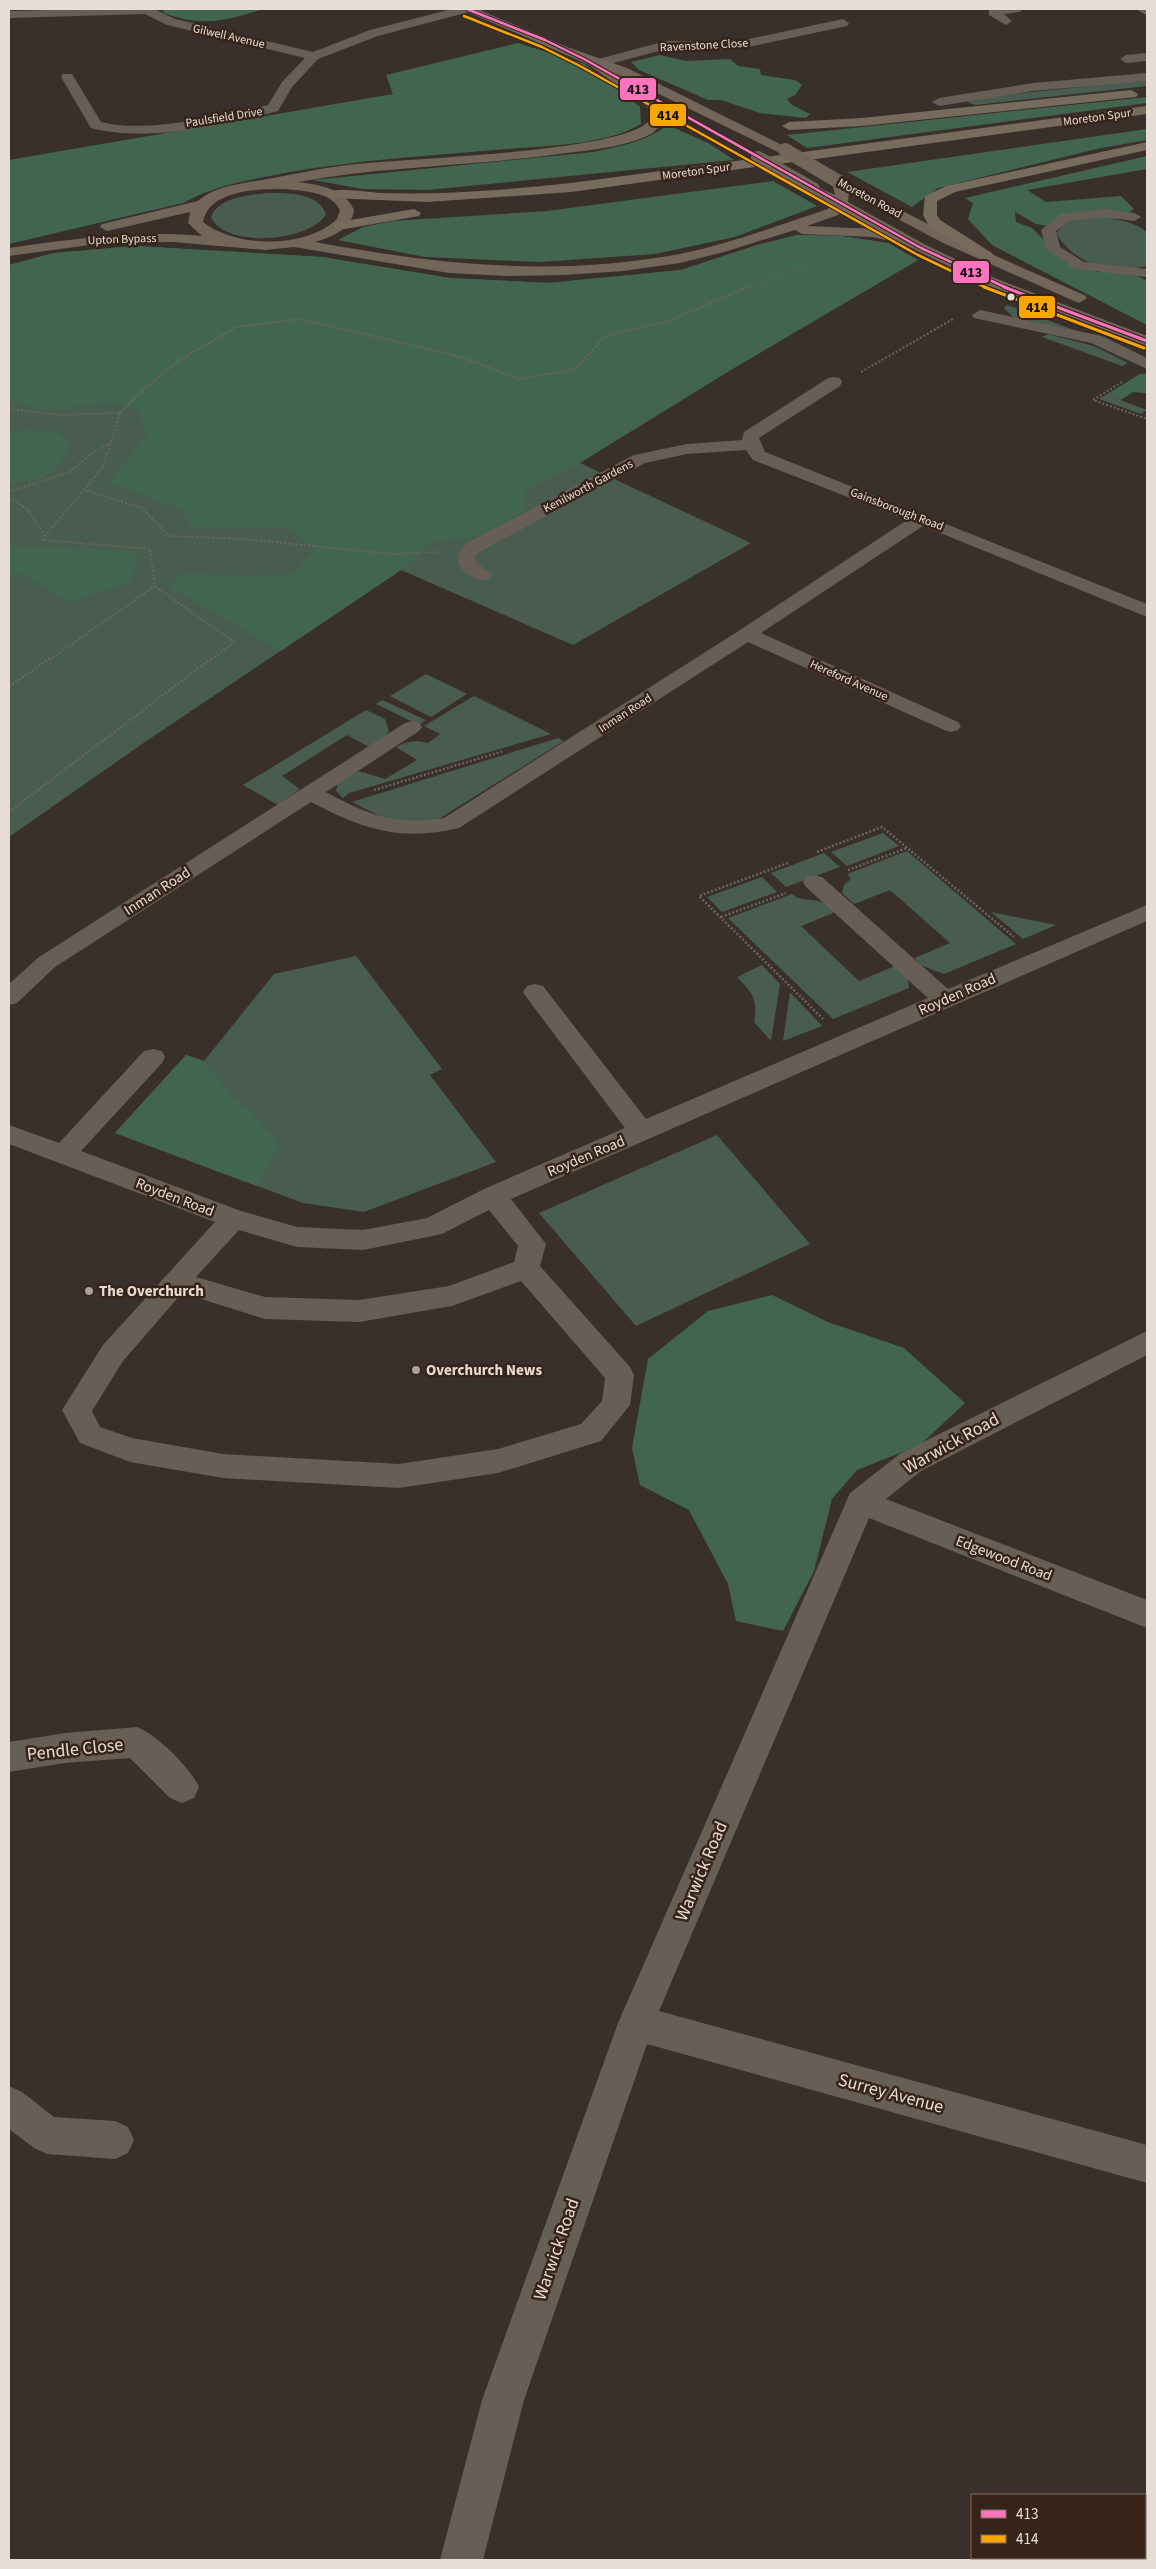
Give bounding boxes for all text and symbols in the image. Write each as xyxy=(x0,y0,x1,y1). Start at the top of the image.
street label: Gilwell Avenue xyxy=(191,20,267,53)
street label: Ravenstone Close xyxy=(659,35,749,56)
line badge: 413 xyxy=(619,77,657,101)
text: 413 xyxy=(627,80,649,100)
street label: Paulsfield Drive xyxy=(184,103,264,132)
line badge: 414 xyxy=(649,103,687,127)
street label: Moreton Spur xyxy=(1062,104,1133,131)
text: 414 xyxy=(657,106,680,126)
street label: Moreton Spur xyxy=(661,158,732,185)
street label: Moreton Road xyxy=(835,174,905,222)
street label: Upton Bypass xyxy=(87,230,157,249)
line badge: 413 xyxy=(952,260,990,284)
text: 413 xyxy=(960,263,982,283)
unlabelled marker xyxy=(1006,292,1016,302)
line badge: 414 xyxy=(1018,295,1056,319)
text: 414 xyxy=(1026,298,1049,318)
street label: Kenilworth Gardens xyxy=(540,456,636,517)
street label: Gainsborough Road xyxy=(848,484,946,535)
street label: Hereford Avenue xyxy=(807,656,891,705)
street label: Inman Road xyxy=(595,690,655,737)
street label: Inman Road xyxy=(120,862,195,921)
street label: Royden Road xyxy=(915,968,999,1021)
street label: Royden Road xyxy=(544,1131,628,1182)
street label: Royden Road xyxy=(133,1173,217,1222)
place label: The Overchurch xyxy=(99,1281,204,1302)
marker: The Overchurch xyxy=(83,1285,95,1297)
place label: Overchurch News xyxy=(426,1360,542,1381)
marker: Overchurch News xyxy=(410,1364,422,1376)
street label: Warwick Road xyxy=(899,1407,1004,1480)
street label: Edgewood Road xyxy=(953,1530,1055,1586)
street label: Pendle Close xyxy=(26,1732,125,1767)
street label: Warwick Road xyxy=(669,1817,734,1925)
street label: Surrey Avenue xyxy=(835,2067,946,2120)
street label: Warwick Road xyxy=(527,2195,586,2303)
legend xyxy=(971,2494,1146,2559)
text: 413 xyxy=(1016,2504,1038,2525)
text: 414 xyxy=(1016,2529,1039,2550)

